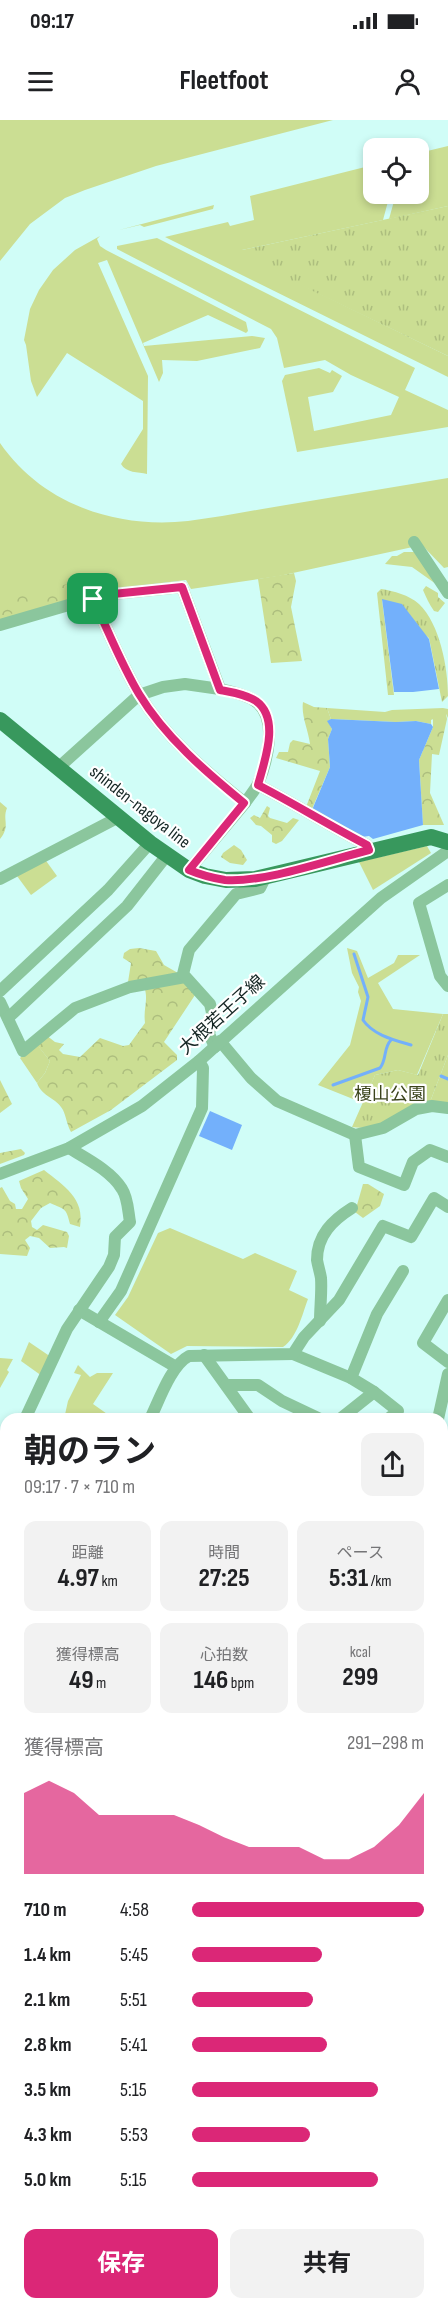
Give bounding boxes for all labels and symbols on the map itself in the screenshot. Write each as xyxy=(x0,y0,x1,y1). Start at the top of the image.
pin xyxy=(67,573,118,624)
street label: shinden-nagoya line xyxy=(86,761,194,853)
street label: 大根若王子線 xyxy=(175,971,269,1059)
park label: 榎山公園 xyxy=(354,1084,426,1105)

